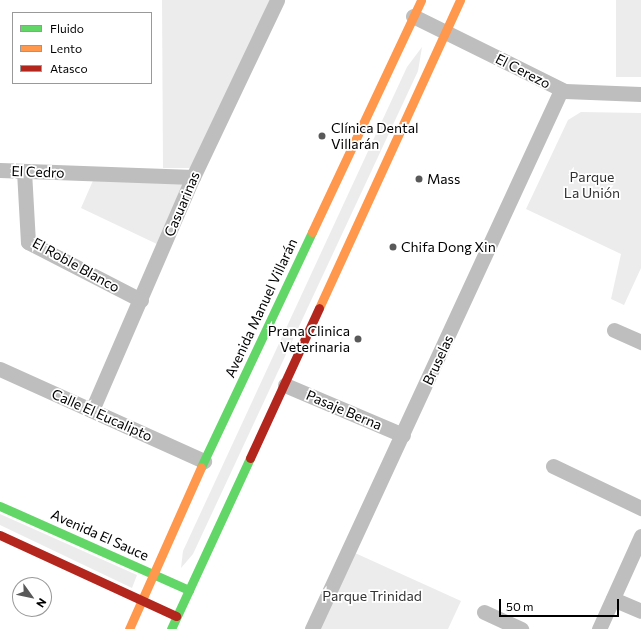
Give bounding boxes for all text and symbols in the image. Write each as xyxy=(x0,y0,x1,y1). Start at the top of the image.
legend xyxy=(12,12,152,84)
text: Fluido xyxy=(50,21,84,35)
text: Lento xyxy=(50,41,82,55)
street label: El Cerezo xyxy=(493,50,553,92)
text: Atasco xyxy=(50,61,88,75)
place label: Clínica Dental Villarán xyxy=(331,120,419,152)
marker: Clínica Dental Villarán xyxy=(316,130,328,142)
street label: El Cedro xyxy=(11,163,65,181)
street label: Casuarinas xyxy=(161,169,203,239)
park label: Parque La Unión xyxy=(564,169,620,202)
place label: Mass xyxy=(427,171,460,187)
marker: Mass xyxy=(414,174,424,184)
street label: El Roble Blanco xyxy=(30,234,122,296)
street label: Avenida Manuel Villarán xyxy=(221,236,301,380)
place label: Chifa Dong Xin xyxy=(401,239,496,255)
marker: Chifa Dong Xin xyxy=(388,242,398,252)
place label: Prana Clinica Veterinaria xyxy=(268,323,350,356)
street label: Bruselas xyxy=(419,332,457,388)
marker: Prana Clinica Veterinaria xyxy=(353,334,363,344)
street label: Calle El Eucalipto xyxy=(49,385,155,445)
street label: Pasaje Berna xyxy=(304,386,384,434)
street label: Avenida El Sauce xyxy=(48,506,152,564)
north arrow xyxy=(12,577,52,617)
park label: Parque Trinidad xyxy=(322,588,422,604)
scale bar xyxy=(501,591,621,617)
text: N xyxy=(34,596,49,610)
text: 50 m xyxy=(506,599,534,613)

